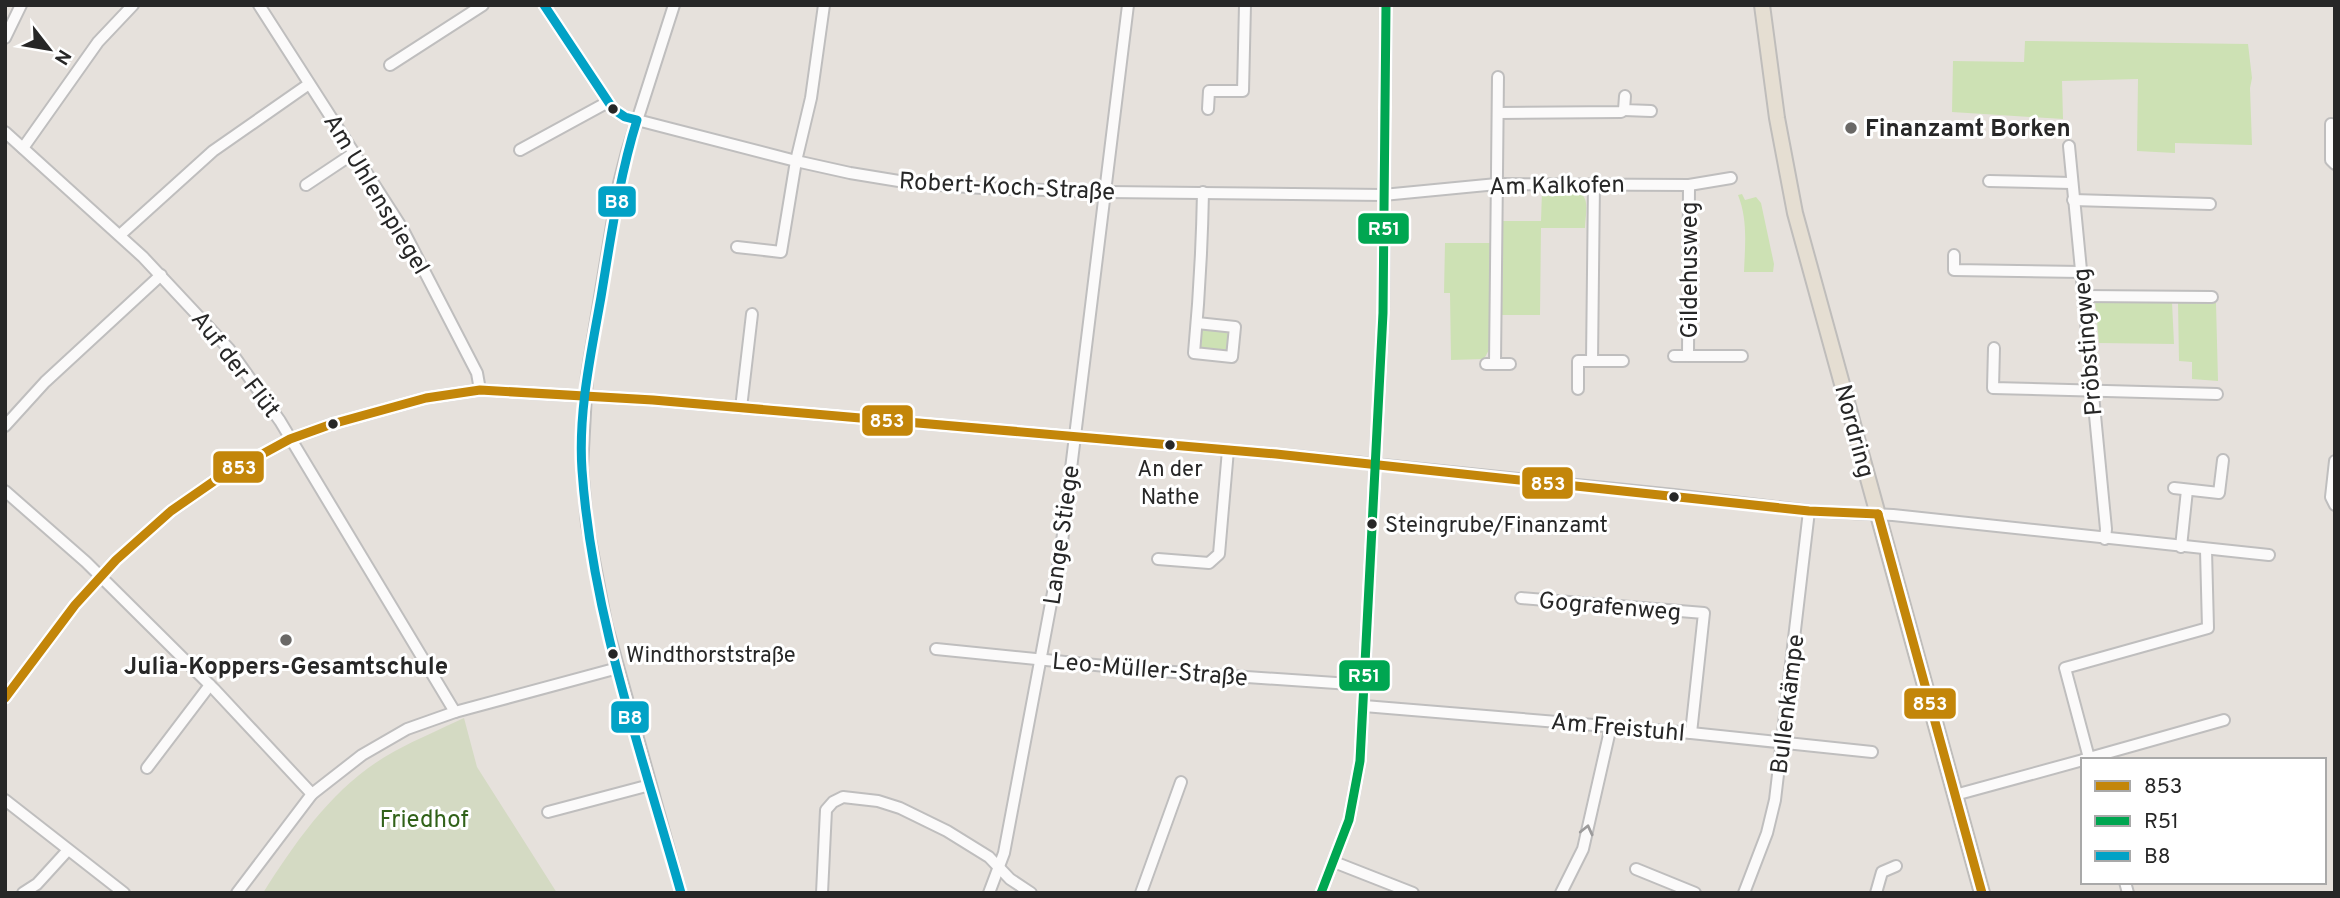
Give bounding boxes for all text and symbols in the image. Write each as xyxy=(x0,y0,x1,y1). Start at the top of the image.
north arrow xyxy=(14,14,84,84)
text: N xyxy=(48,45,76,69)
unlabelled marker xyxy=(606,102,620,116)
street label: Am Uhlenspiegel xyxy=(316,109,435,281)
place label: Finanzamt Borken xyxy=(1865,115,2071,145)
marker: Finanzamt Borken xyxy=(1843,120,1859,136)
street label: Robert-Koch-Straße xyxy=(898,167,1116,209)
street label: Am Kalkofen xyxy=(1489,171,1625,203)
line badge: B8 xyxy=(597,185,637,218)
text: B8 xyxy=(604,191,630,215)
street label: Gildehusweg xyxy=(1676,201,1706,339)
line badge: R51 xyxy=(1357,212,1410,245)
text: R51 xyxy=(1368,218,1400,242)
street label: Pröbstingweg xyxy=(2068,267,2110,417)
street label: Auf der Flüt xyxy=(183,306,285,425)
street label: Nordring xyxy=(1826,382,1880,481)
line badge: 853 xyxy=(861,404,914,437)
text: 853 xyxy=(870,410,904,434)
unlabelled marker xyxy=(326,417,340,431)
marker: An der Nathe xyxy=(1163,438,1177,452)
line badge: 853 xyxy=(212,450,265,484)
text: 853 xyxy=(222,457,256,481)
place label: An der Nathe xyxy=(1137,457,1203,512)
street label: Lange Stiege xyxy=(1038,464,1088,607)
line badge: 853 xyxy=(1521,466,1574,500)
text: 853 xyxy=(1531,473,1565,497)
unlabelled marker xyxy=(1667,490,1681,504)
place label: Steingrube/Finanzamt xyxy=(1385,513,1608,540)
marker: Steingrube/Finanzamt xyxy=(1365,517,1379,531)
street label: Gografenweg xyxy=(1537,587,1682,629)
marker: Julia-Koppers-Gesamtschule xyxy=(278,632,294,648)
street label: Bullenkämpe xyxy=(1766,633,1812,776)
place label: Windthorststraße xyxy=(626,643,796,670)
marker: Windthorststraße xyxy=(606,647,620,661)
street label: Leo-Müller-Straße xyxy=(1051,648,1249,694)
place label: Julia-Koppers-Gesamtschule xyxy=(124,653,448,683)
line badge: R51 xyxy=(1338,659,1391,692)
text: R51 xyxy=(1348,665,1380,689)
line badge: 853 xyxy=(1903,687,1957,720)
text: 853 xyxy=(1913,693,1947,717)
line badge: B8 xyxy=(610,700,650,734)
text: B8 xyxy=(617,707,643,731)
street label: Am Freistuhl xyxy=(1550,708,1686,750)
legend xyxy=(2081,758,2326,884)
text: 853 xyxy=(2144,774,2183,801)
park label: Friedhof xyxy=(380,806,468,836)
text: R51 xyxy=(2144,809,2179,836)
one-way arrow xyxy=(1579,824,1594,836)
text: B8 xyxy=(2144,844,2171,871)

